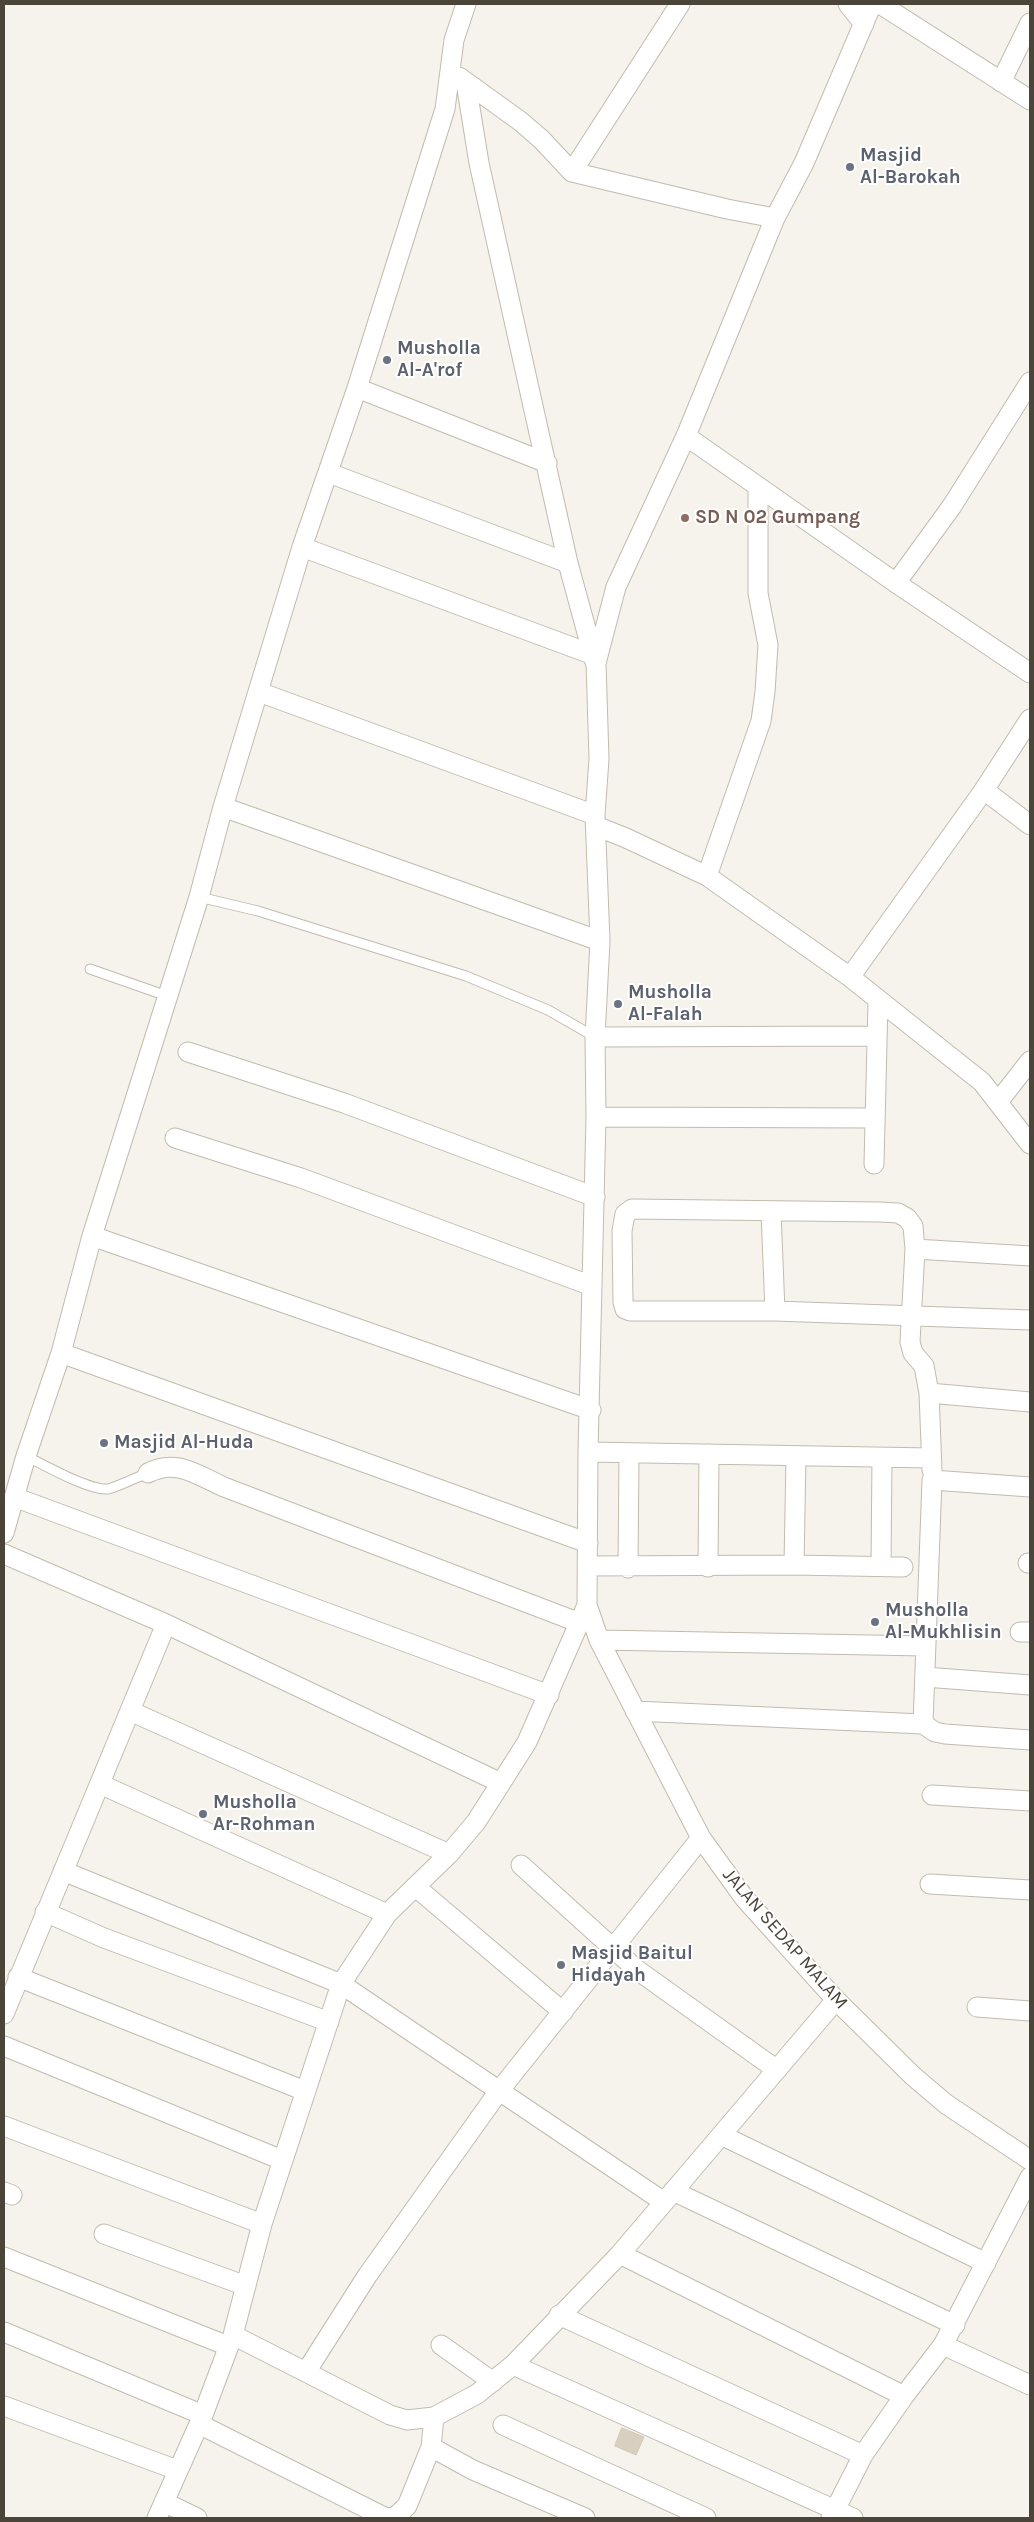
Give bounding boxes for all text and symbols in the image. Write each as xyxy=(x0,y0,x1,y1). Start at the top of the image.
place label: Masjid Al-Barokah xyxy=(860,145,961,189)
marker: Masjid Al-Barokah xyxy=(844,161,856,173)
place label: Musholla Al-A'rof xyxy=(397,338,481,382)
marker: Musholla Al-A'rof xyxy=(381,354,393,366)
place label: SD N 02 Gumpang xyxy=(695,507,860,529)
marker: SD N 02 Gumpang xyxy=(679,512,691,524)
place label: Musholla Al-Falah xyxy=(628,982,712,1026)
marker: Musholla Al-Falah xyxy=(612,998,624,1010)
place label: Masjid Al-Huda xyxy=(114,1432,254,1454)
marker: Masjid Al-Huda xyxy=(98,1437,110,1449)
place label: Musholla Al-Mukhlisin xyxy=(885,1600,1001,1644)
marker: Musholla Al-Mukhlisin xyxy=(869,1616,881,1628)
place label: Musholla Ar-Rohman xyxy=(213,1792,315,1836)
marker: Musholla Ar-Rohman xyxy=(197,1808,209,1820)
street label: JALAN SEDAP MALAM xyxy=(718,1864,852,2014)
place label: Masjid Baitul Hidayah xyxy=(571,1943,693,1987)
marker: Masjid Baitul Hidayah xyxy=(555,1959,567,1971)

